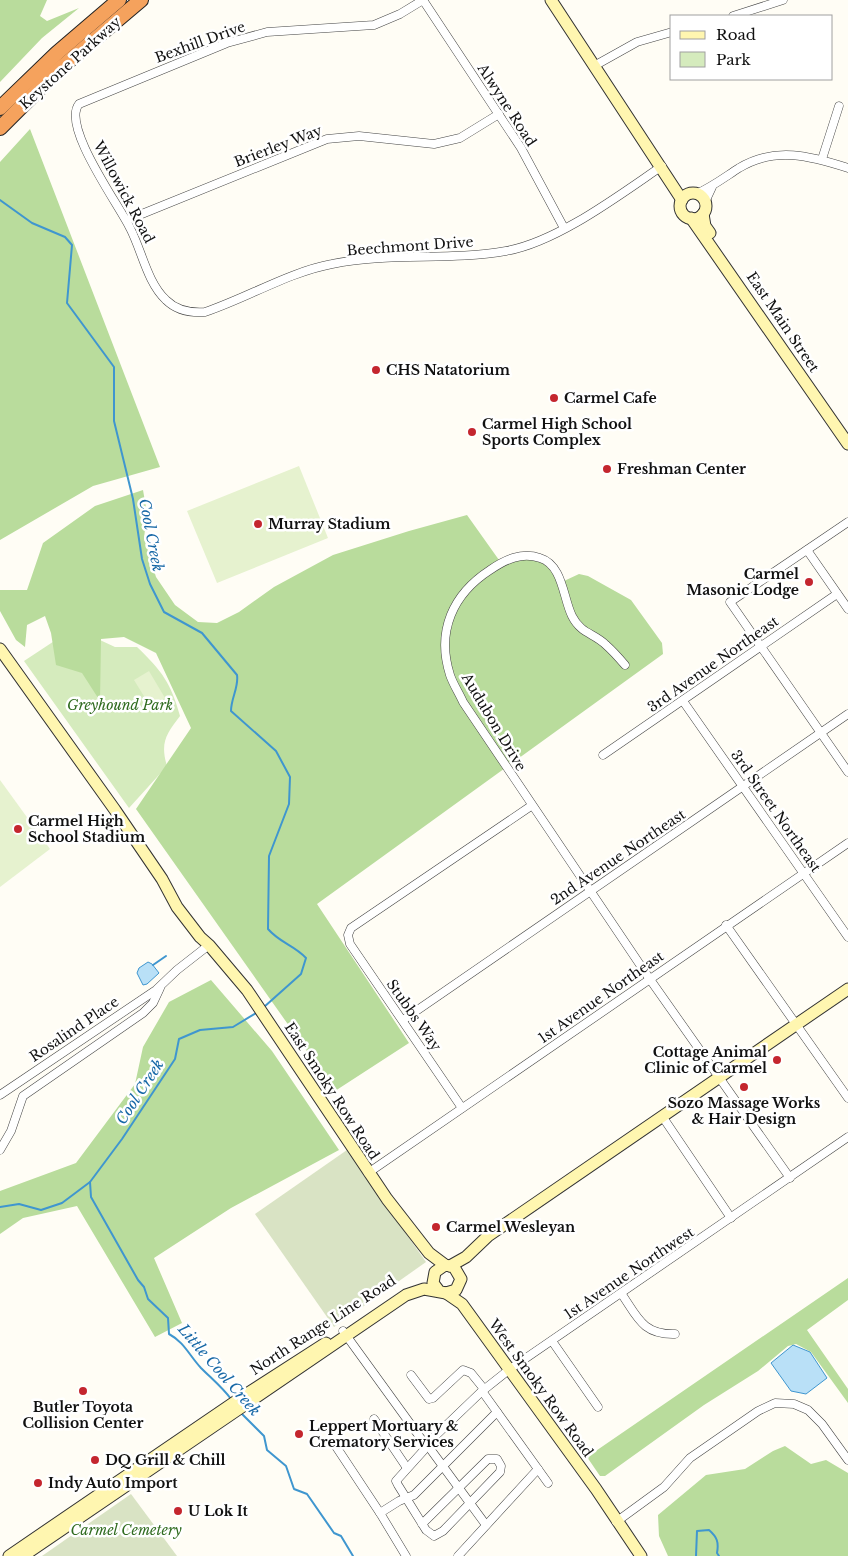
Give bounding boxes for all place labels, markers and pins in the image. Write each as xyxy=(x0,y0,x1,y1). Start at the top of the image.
place label: CHS Natatorium xyxy=(386,361,510,379)
marker: CHS Natatorium xyxy=(370,364,382,376)
place label: Carmel Cafe xyxy=(564,389,657,407)
marker: Carmel Cafe xyxy=(548,392,560,404)
place label: Carmel High School Sports Complex xyxy=(482,415,632,449)
marker: Carmel High School Sports Complex xyxy=(466,426,478,438)
place label: Freshman Center xyxy=(617,460,746,478)
marker: Freshman Center xyxy=(601,463,613,475)
place label: Murray Stadium xyxy=(268,515,391,533)
marker: Murray Stadium xyxy=(252,518,264,530)
place label: Carmel Masonic Lodge xyxy=(686,565,799,599)
marker: Carmel Masonic Lodge xyxy=(803,576,815,588)
place label: Carmel High School Stadium xyxy=(28,812,146,846)
marker: Carmel High School Stadium xyxy=(12,823,24,835)
place label: Cottage Animal Clinic of Carmel xyxy=(644,1043,767,1077)
marker: Cottage Animal Clinic of Carmel xyxy=(771,1054,783,1066)
marker: Sozo Massage Works & Hair Design xyxy=(738,1081,750,1093)
place label: Sozo Massage Works & Hair Design xyxy=(668,1094,821,1128)
place label: Carmel Wesleyan xyxy=(446,1218,575,1236)
marker: Carmel Wesleyan xyxy=(430,1221,442,1233)
marker: Butler Toyota Collision Center xyxy=(77,1385,89,1397)
place label: Butler Toyota Collision Center xyxy=(23,1398,143,1432)
place label: Leppert Mortuary & Crematory Services xyxy=(309,1417,459,1451)
marker: Leppert Mortuary & Crematory Services xyxy=(293,1428,305,1440)
place label: DQ Grill & Chill xyxy=(105,1451,226,1469)
marker: DQ Grill & Chill xyxy=(89,1454,101,1466)
place label: Indy Auto Import xyxy=(48,1474,178,1492)
marker: Indy Auto Import xyxy=(32,1477,44,1489)
place label: U Lok It xyxy=(188,1502,248,1520)
marker: U Lok It xyxy=(172,1505,184,1517)

